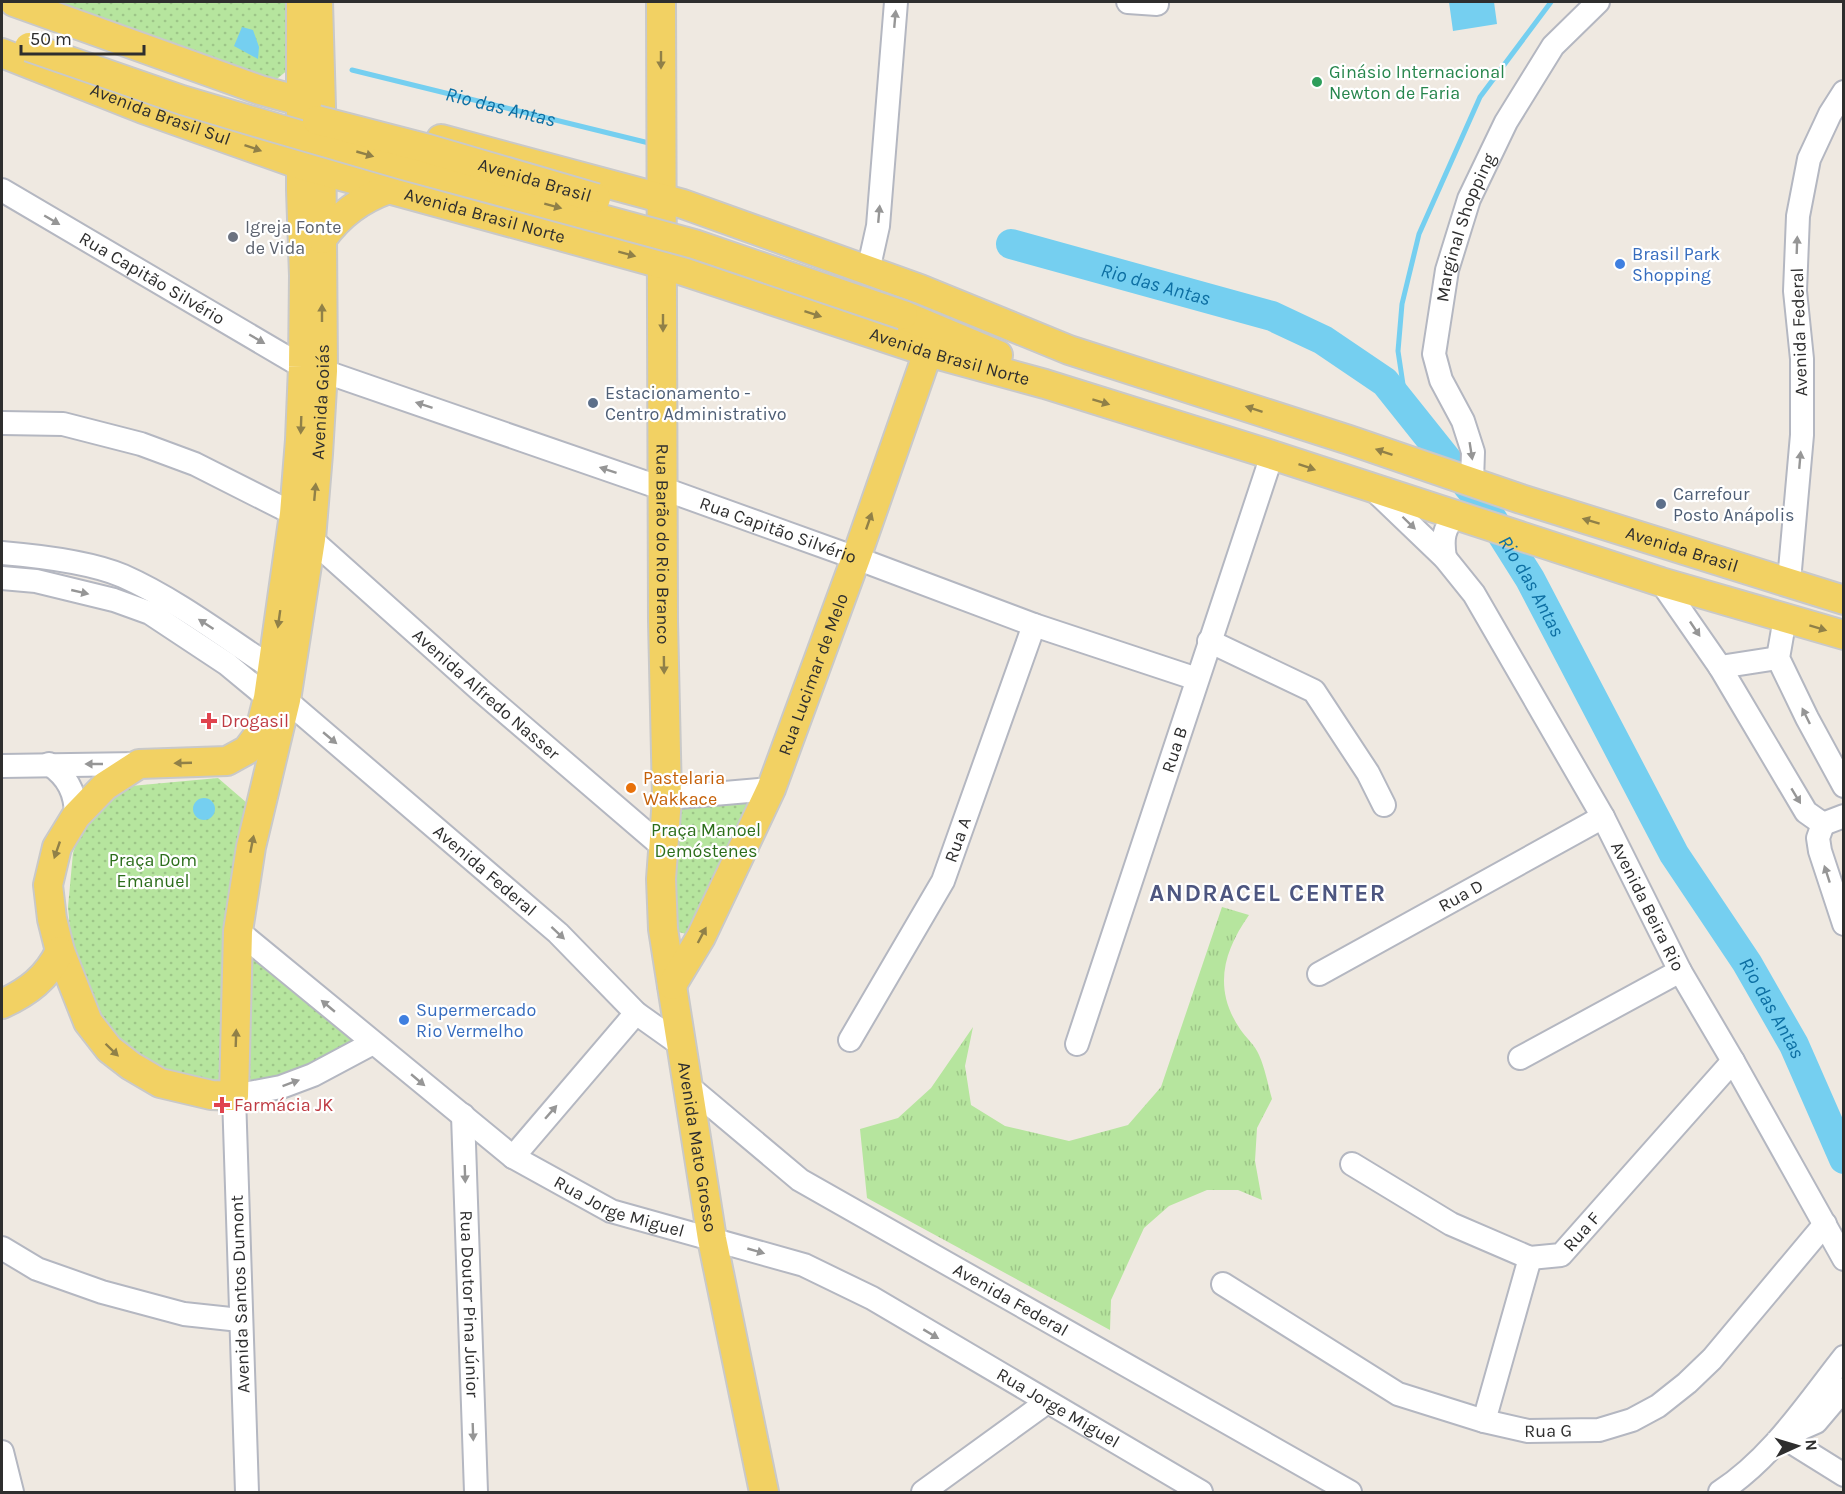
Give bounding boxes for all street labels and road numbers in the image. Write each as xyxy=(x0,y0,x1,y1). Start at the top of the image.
street label: Avenida Brasil Sul xyxy=(87,78,234,150)
street label: Marginal Shopping xyxy=(1431,149,1500,303)
street label: Avenida Brasil xyxy=(476,153,594,207)
street label: Avenida Brasil Norte xyxy=(402,183,568,248)
street label: Rua Capitão Silvério xyxy=(75,227,229,330)
street label: Avenida Federal xyxy=(1786,267,1812,397)
street label: Avenida Brasil Norte xyxy=(867,322,1032,390)
street label: Avenida Goiás xyxy=(307,344,334,460)
street label: Rua Barão do Rio Branco xyxy=(651,444,675,645)
street label: Rua Capitão Silvério xyxy=(697,492,859,568)
street label: Avenida Brasil xyxy=(1623,521,1741,577)
street label: Rua Lucimar de Melo xyxy=(773,590,853,758)
street label: Avenida Alfredo Nasser xyxy=(408,624,565,765)
street label: Rua B xyxy=(1157,724,1192,776)
street label: Rua A xyxy=(940,814,976,865)
street label: Avenida Federal xyxy=(429,820,541,921)
street label: Avenida Beira Rio xyxy=(1606,838,1689,975)
street label: Rua D xyxy=(1434,874,1487,917)
street label: Avenida Mato Grosso xyxy=(673,1060,722,1234)
street label: Rua Jorge Miguel xyxy=(550,1171,687,1242)
street label: Avenida Santos Dumont xyxy=(226,1194,254,1394)
street label: Rua F xyxy=(1558,1207,1605,1256)
street label: Rua Doutor Pina Júnior xyxy=(455,1210,484,1398)
street label: Avenida Federal xyxy=(949,1258,1072,1341)
street label: Rua Jorge Miguel xyxy=(993,1363,1124,1453)
street label: Rua G xyxy=(1524,1419,1572,1442)

